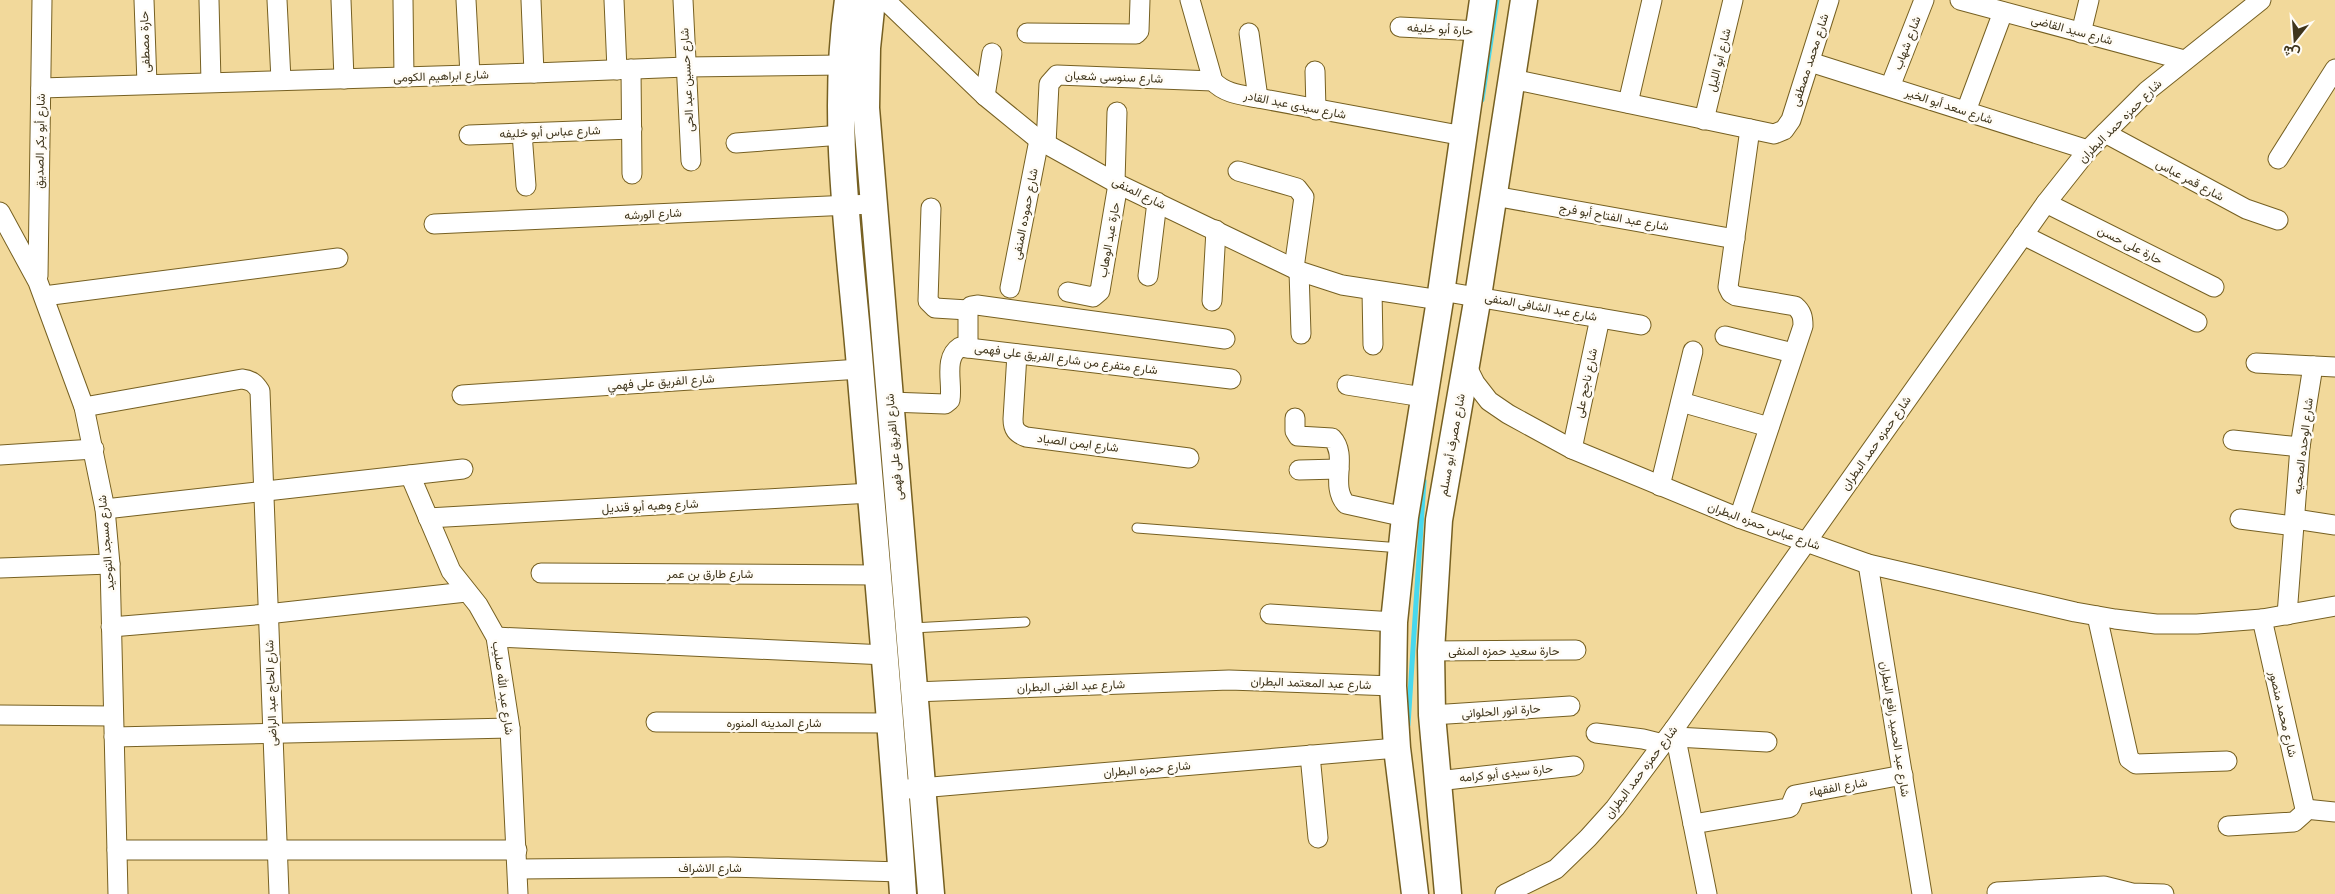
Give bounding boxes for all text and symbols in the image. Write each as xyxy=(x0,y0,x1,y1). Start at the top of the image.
street label: حارة مصطفى xyxy=(137,11,154,73)
street label: شارع محمد مصطفى xyxy=(1788,12,1833,109)
street label: شارع سيد القاضى xyxy=(2029,12,2114,50)
street label: شارع شهاب xyxy=(1890,14,1925,72)
north arrow xyxy=(2270,15,2320,65)
street label: حارة أبو خليفه xyxy=(1407,20,1473,39)
street label: شارع أبو الليل xyxy=(1704,27,1736,94)
street label: شارع حسين عبد الحى xyxy=(677,28,699,132)
text: ش xyxy=(2281,41,2302,63)
street label: شارع ابراهيم الكومى xyxy=(393,67,489,87)
street label: شارع سنوسى شعبان xyxy=(1065,68,1163,88)
street label: شارع حمزه حمد البطران xyxy=(2075,76,2166,167)
street label: شارع سعد أبو الخير xyxy=(1902,85,1995,129)
street label: شارع سيدى عبد القادر xyxy=(1241,88,1347,124)
street label: شارع أبو بكر الصديق xyxy=(32,93,50,189)
street label: شارع عباس أبو خليفه xyxy=(499,123,601,143)
street label: شارع قمر عباس xyxy=(2153,156,2226,206)
street label: شارع حموده المنفى xyxy=(1009,167,1043,261)
street label: شارع المنفى xyxy=(1109,174,1168,214)
street label: شارع عبد الفتاح أبو فرج xyxy=(1558,200,1670,235)
street label: حارة عبد الوهاب xyxy=(1095,201,1124,279)
street label: شارع الورشه xyxy=(624,206,682,224)
street label: حارة على حسن xyxy=(2095,223,2165,268)
street label: شارع عبد الشافى المنفى xyxy=(1483,290,1598,326)
street label: شارع متفرع من شارع الفريق على فهمى xyxy=(973,341,1158,379)
street label: شارع ناجح على xyxy=(1572,347,1602,420)
street label: شارع الفريق على فهمي xyxy=(607,371,715,396)
street label: شارع الفريق على فهمى xyxy=(882,393,908,501)
street label: شارع مصرف أبو مسلم xyxy=(1436,393,1470,498)
street label: شارع حمزه حمد البطران xyxy=(1838,393,1916,494)
street label: شارع الوحده الصحيه xyxy=(2290,397,2318,495)
street label: شارع ايمن الصياد xyxy=(1036,431,1120,457)
street label: شارع مسجد التوحيد xyxy=(95,494,119,591)
street label: شارع وهبه أبو قنديل xyxy=(601,496,699,518)
street label: شارع عباس حمزه البطران xyxy=(1705,499,1822,555)
street label: شارع طارق بن عمر xyxy=(666,567,753,583)
street label: شارع الحاج عبد الراضى xyxy=(262,640,282,746)
street label: شارع عبد الله صليب xyxy=(488,640,517,736)
street label: حارة سعيد حمزه المنفى xyxy=(1448,644,1560,659)
street label: شارع عبد الحميد رافع البطران xyxy=(1875,660,1913,798)
street label: شارع محمد منصور xyxy=(2264,668,2300,759)
street label: شارع عبد المعتمد البطران xyxy=(1250,674,1372,694)
street label: شارع عبد الغنى البطران xyxy=(1017,677,1125,697)
street label: حارة انور الحلوانى xyxy=(1461,701,1541,722)
street label: شارع المدينه المنوره xyxy=(726,716,822,732)
street label: شارع حمزه حمد البطران xyxy=(1602,723,1682,822)
street label: شارع حمزه البطران xyxy=(1103,758,1191,782)
street label: حارة سيدى أبو كرامه xyxy=(1459,761,1554,786)
street label: شارع الفقهاء xyxy=(1808,775,1869,801)
street label: شارع الاشراف xyxy=(678,861,742,877)

